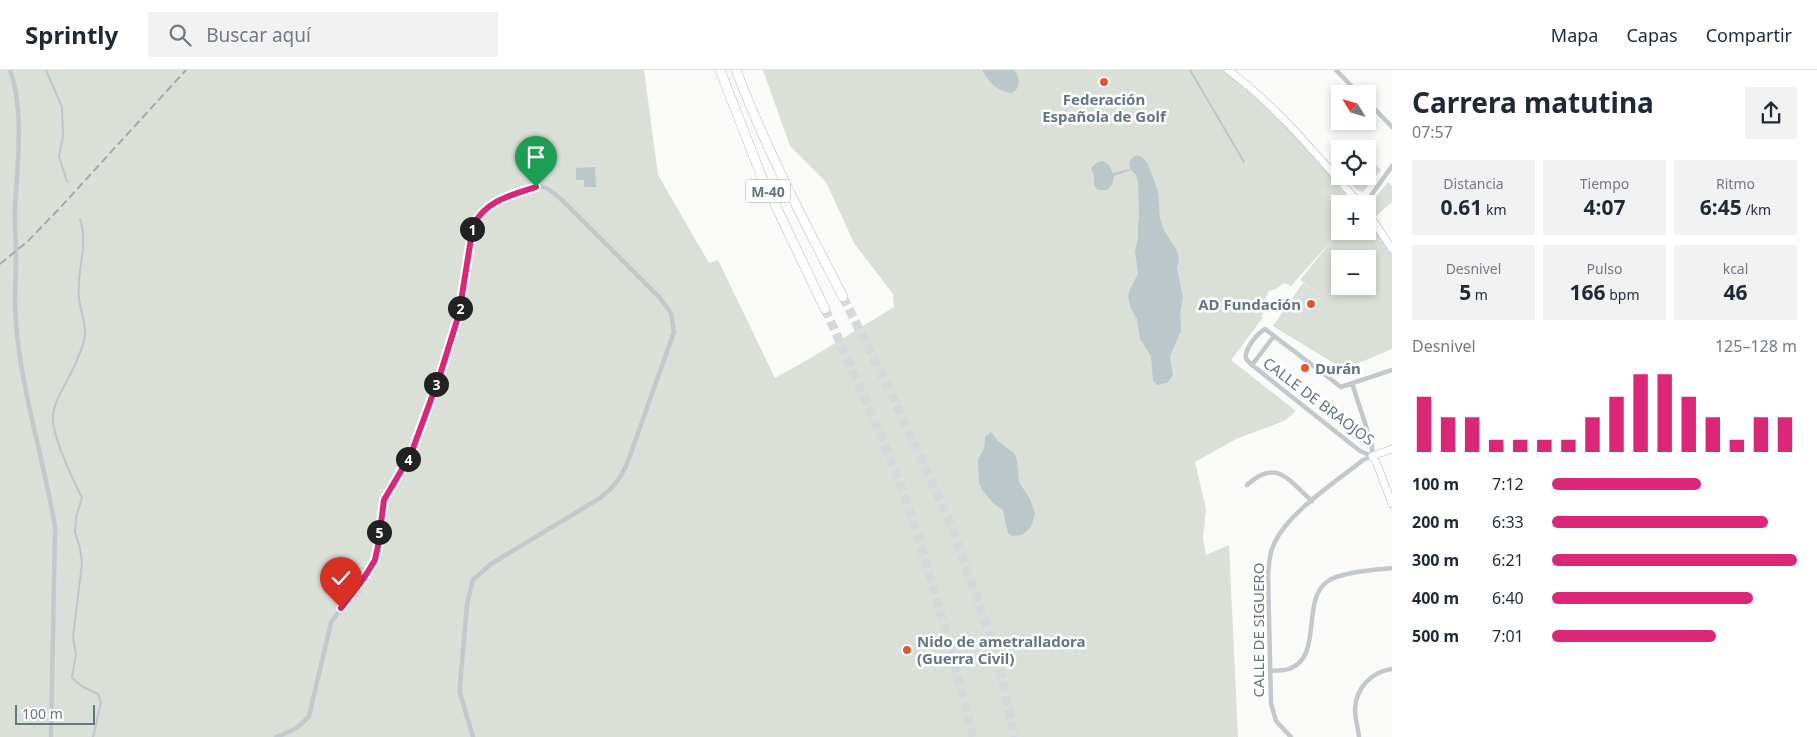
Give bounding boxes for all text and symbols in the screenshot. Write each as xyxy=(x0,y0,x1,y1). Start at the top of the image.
search box xyxy=(148,12,498,57)
text: Sprintly xyxy=(25,18,118,51)
icon: search xyxy=(166,21,194,49)
text: Buscar aquí xyxy=(206,22,311,48)
text: Mapa xyxy=(1551,23,1598,47)
text: Capas xyxy=(1626,23,1678,47)
text: Compartir xyxy=(1706,23,1792,47)
marker: Federación Española de Golf xyxy=(1098,76,1110,88)
text: Carrera matutina xyxy=(1412,83,1654,121)
north arrow xyxy=(1331,85,1376,130)
map controls xyxy=(1331,85,1376,295)
button: share xyxy=(1745,87,1797,139)
place label: Federación Española de Golf xyxy=(1042,89,1167,126)
text: 07:57 xyxy=(1412,121,1453,143)
pin xyxy=(515,136,557,187)
button: locate xyxy=(1331,140,1376,185)
icon: arrive xyxy=(522,143,550,171)
text: Distancia xyxy=(1443,174,1504,193)
text: Tiempo xyxy=(1580,174,1629,193)
text: Ritmo xyxy=(1716,174,1755,193)
road number: M-40 xyxy=(746,180,790,202)
text: 0.61 xyxy=(1440,193,1482,221)
text: 4:07 xyxy=(1584,193,1625,221)
text: 6:45 xyxy=(1700,193,1742,221)
button: + xyxy=(1331,195,1376,240)
text: km xyxy=(1482,200,1507,219)
text: /km xyxy=(1742,200,1771,219)
pin: 1 xyxy=(460,216,484,242)
text: 1 xyxy=(468,220,477,239)
button: − xyxy=(1331,250,1376,295)
text: Desnivel xyxy=(1446,259,1501,278)
text: Pulso xyxy=(1587,259,1622,278)
text: kcal xyxy=(1723,259,1748,278)
text: 5 xyxy=(1459,278,1471,306)
text: 166 xyxy=(1570,278,1606,306)
text: 46 xyxy=(1723,278,1748,306)
text: m xyxy=(1471,285,1488,304)
text: bpm xyxy=(1606,285,1640,304)
place label: AD Fundación xyxy=(1198,294,1301,314)
pin: 2 xyxy=(448,296,472,320)
marker: AD Fundación xyxy=(1305,298,1317,310)
text: 2 xyxy=(456,299,465,318)
text: Desnivel xyxy=(1412,335,1476,357)
text: 125–128 m xyxy=(1715,335,1797,357)
street label: CALLE DE BRAOJOS xyxy=(1259,353,1379,449)
place label: Durán xyxy=(1315,358,1361,378)
marker: Durán xyxy=(1299,362,1311,374)
pin: 3 xyxy=(424,372,448,396)
text: 3 xyxy=(432,375,441,394)
pin: 4 xyxy=(396,446,420,472)
text: 4 xyxy=(404,450,413,469)
text: 100 m xyxy=(1412,473,1459,495)
text: 7:12 xyxy=(1492,473,1524,495)
text: 200 m xyxy=(1412,511,1459,533)
text: 6:33 xyxy=(1492,511,1524,533)
pin: 5 xyxy=(366,520,392,544)
text: 5 xyxy=(375,523,384,542)
text: 300 m xyxy=(1412,549,1459,571)
text: 6:21 xyxy=(1492,549,1524,571)
pin xyxy=(320,557,362,608)
street label: CALLE DE SIGUERO xyxy=(1248,563,1268,697)
icon: check xyxy=(327,564,355,592)
text: 400 m xyxy=(1412,587,1459,609)
text: 6:40 xyxy=(1492,587,1524,609)
text: 500 m xyxy=(1412,625,1459,647)
text: 7:01 xyxy=(1492,625,1524,647)
place label: Nido de ametralladora (Guerra Civil) xyxy=(917,631,1085,668)
marker: Nido de ametralladora (Guerra Civil) xyxy=(901,644,913,656)
scale bar xyxy=(15,702,95,725)
text: 100 m xyxy=(22,704,63,723)

